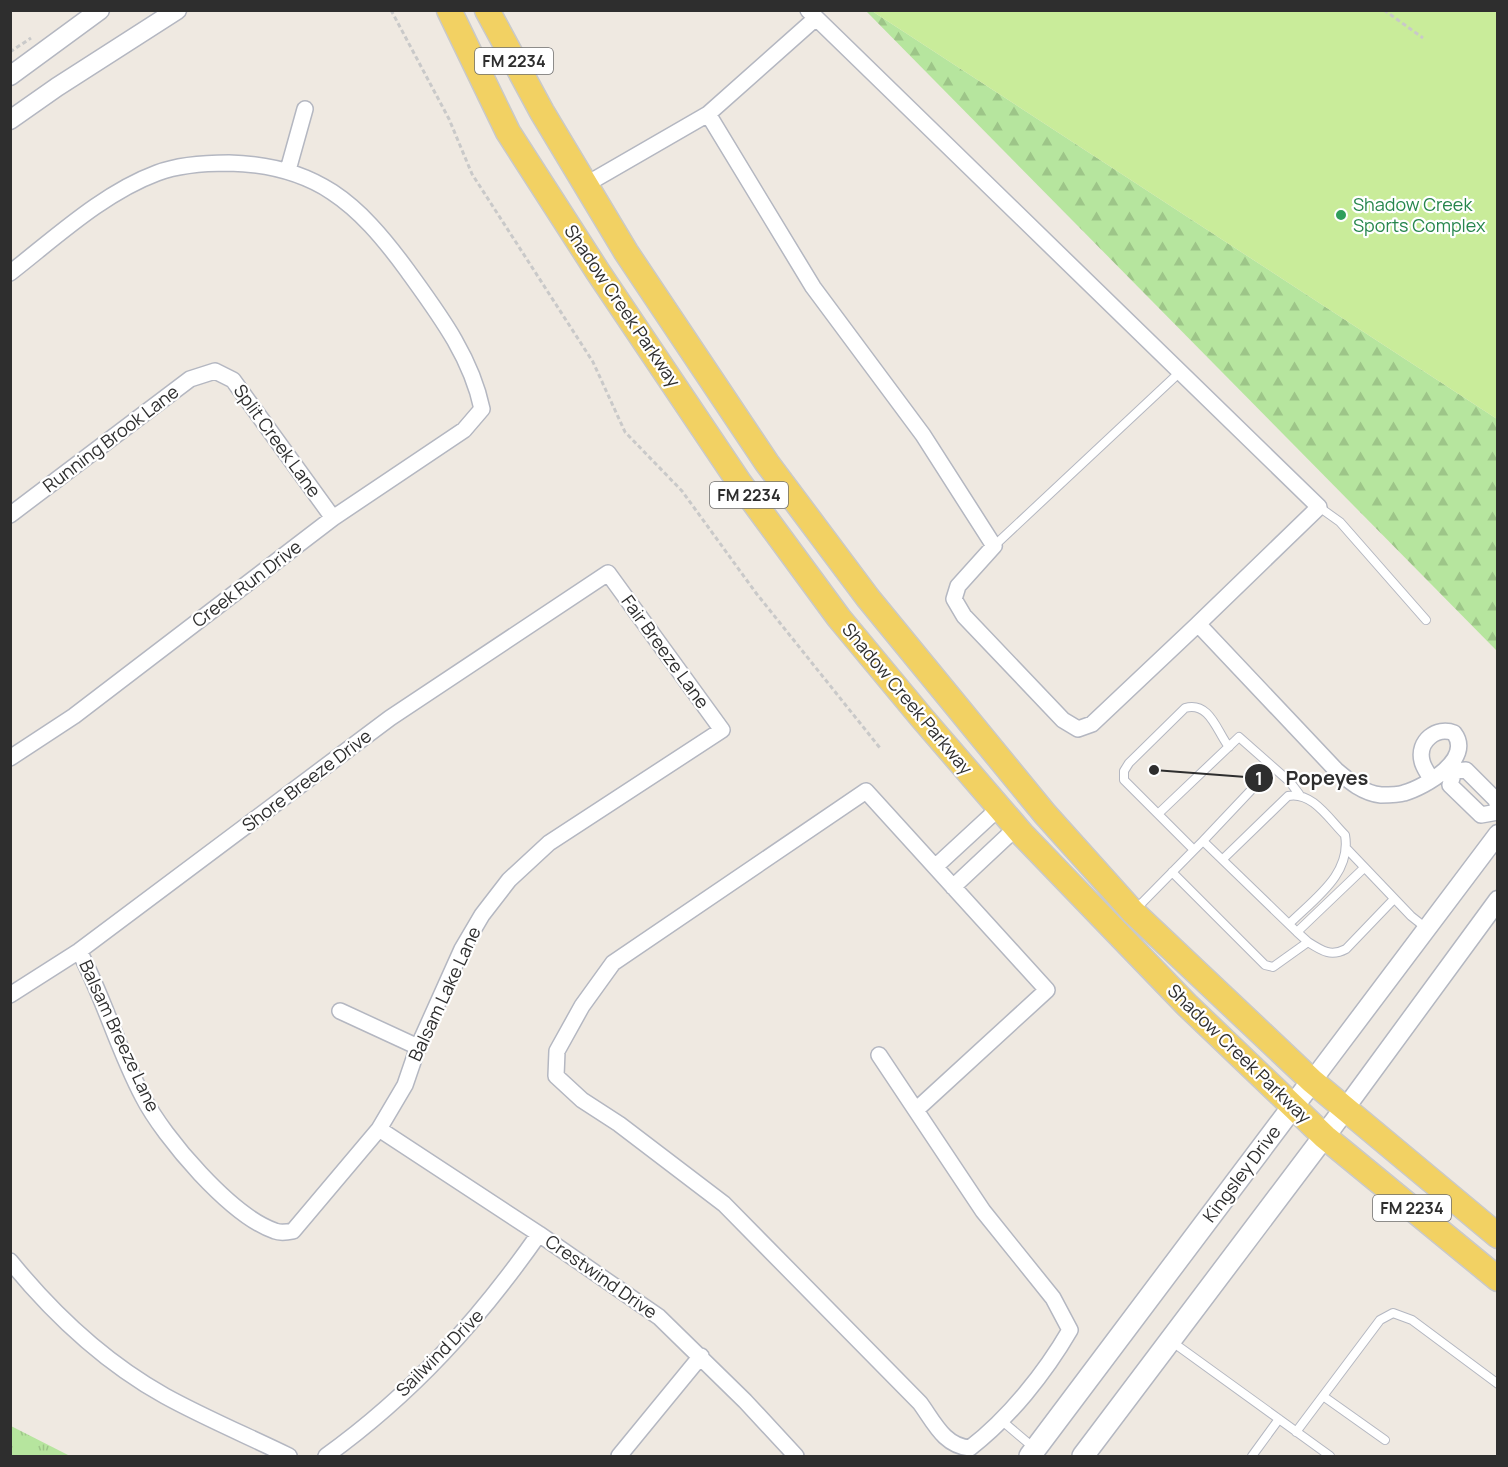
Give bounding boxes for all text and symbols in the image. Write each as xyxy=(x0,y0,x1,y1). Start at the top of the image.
road number: FM 2234 xyxy=(475,48,553,74)
place label: Shadow Creek Sports Complex xyxy=(1353,192,1486,237)
marker: Shadow Creek Sports Complex xyxy=(1334,208,1348,222)
street label: Shadow Creek Parkway xyxy=(559,220,686,392)
street label: Running Brook Lane xyxy=(38,379,183,497)
street label: Split Creek Lane xyxy=(229,379,327,502)
road number: FM 2234 xyxy=(710,482,788,508)
street label: Creek Run Drive xyxy=(187,534,306,632)
street label: Fair Breeze Lane xyxy=(617,590,715,713)
street label: Shadow Creek Parkway xyxy=(837,617,979,780)
street label: Shore Breeze Drive xyxy=(237,724,376,837)
callout: Popeyes xyxy=(1244,759,1381,797)
text: Popeyes xyxy=(1286,764,1369,791)
text: 1 xyxy=(1255,766,1263,790)
street label: Balsam Lake Lane xyxy=(402,922,486,1065)
street label: Balsam Breeze Lane xyxy=(74,956,166,1116)
street label: Shadow Creek Parkway xyxy=(1163,978,1317,1129)
street label: Kingsley Drive xyxy=(1197,1120,1286,1227)
road number: FM 2234 xyxy=(1373,1195,1451,1221)
street label: Crestwind Drive xyxy=(541,1229,662,1324)
street label: Sailwind Drive xyxy=(390,1303,488,1401)

